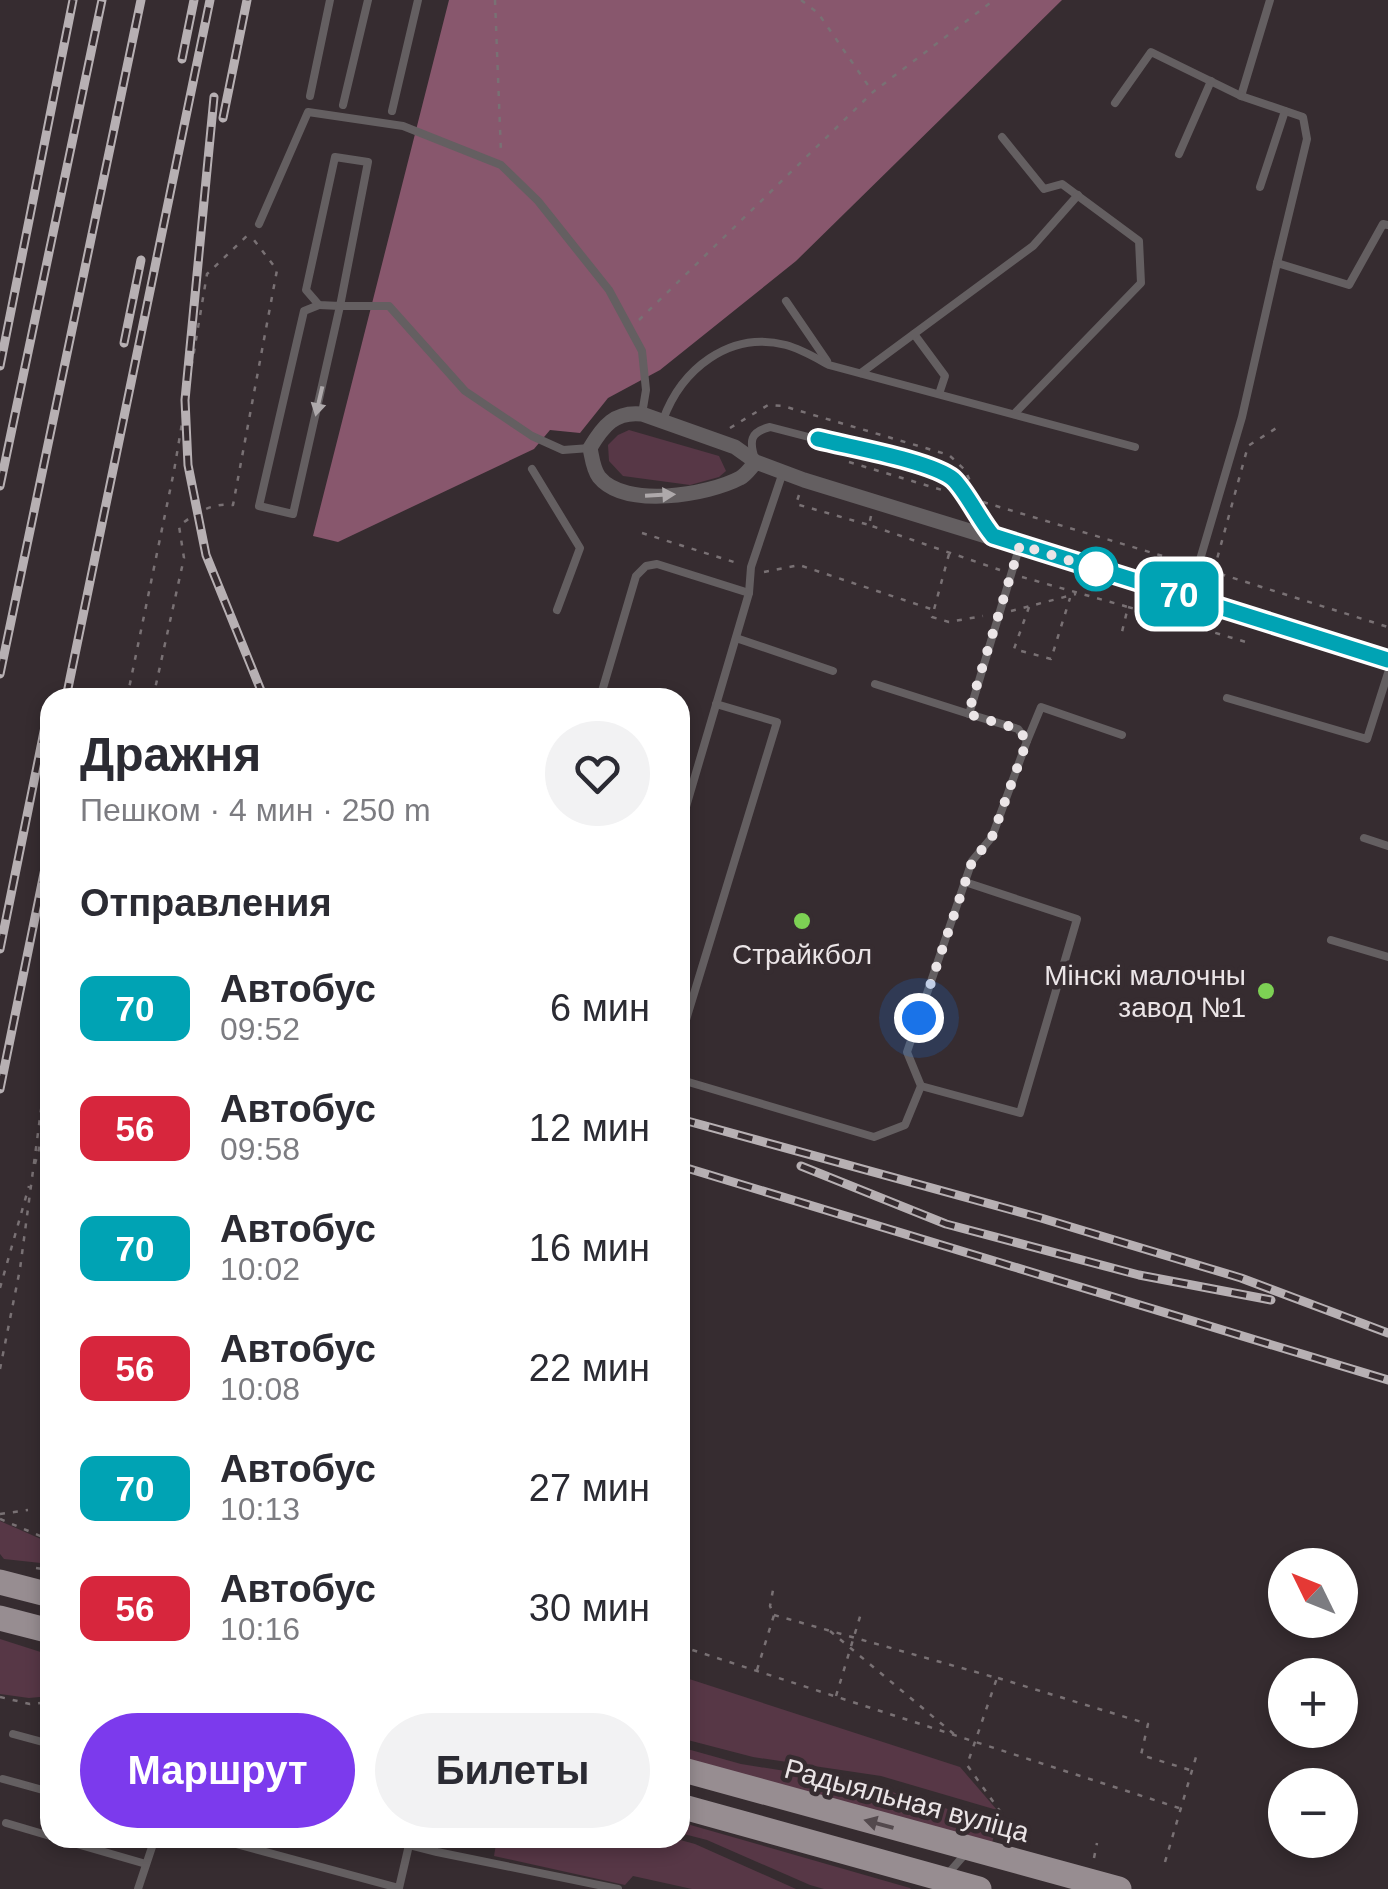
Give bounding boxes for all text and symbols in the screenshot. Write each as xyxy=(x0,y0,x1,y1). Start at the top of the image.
one-way arrow xyxy=(311,386,326,417)
one-way arrow xyxy=(645,487,677,503)
unlabelled marker xyxy=(1075,548,1117,590)
line badge: 70 xyxy=(1134,562,1224,626)
text: 70 xyxy=(1160,575,1198,614)
button: heart xyxy=(545,721,650,826)
text: Дражня xyxy=(80,728,261,781)
text: Пешком · 4 мин · 250 m xyxy=(80,792,431,828)
text: Отправления xyxy=(80,882,332,924)
marker: Страйкбол xyxy=(791,910,813,932)
place label: Страйкбол xyxy=(732,939,872,970)
place label: Мінскі малочны завод №1 xyxy=(1044,960,1246,1023)
text: Автобус xyxy=(220,968,376,1010)
marker: Мінскі малочны завод №1 xyxy=(1255,980,1277,1002)
text: 6 мин xyxy=(550,987,650,1029)
text: 70 xyxy=(116,989,154,1028)
your location xyxy=(894,993,944,1043)
text: 09:52 xyxy=(220,1011,300,1047)
text: Автобус xyxy=(220,1088,376,1130)
text: 12 мин xyxy=(529,1107,650,1149)
text: 56 xyxy=(116,1109,154,1148)
text: 09:58 xyxy=(220,1131,300,1167)
text: Автобус xyxy=(220,1208,376,1250)
text: 16 мин xyxy=(529,1227,650,1269)
text: 70 xyxy=(116,1229,154,1268)
text: 10:02 xyxy=(220,1251,300,1287)
text: Автобус xyxy=(220,1328,376,1370)
text: 22 мин xyxy=(529,1347,650,1389)
text: 56 xyxy=(116,1349,154,1388)
text: 10:08 xyxy=(220,1371,300,1407)
text: Автобус xyxy=(220,1448,376,1490)
text: 27 мин xyxy=(529,1467,650,1509)
text: 70 xyxy=(116,1469,154,1508)
text: 10:13 xyxy=(220,1491,300,1527)
north arrow xyxy=(1268,1548,1358,1638)
map controls xyxy=(1268,1548,1358,1858)
text: Автобус xyxy=(220,1568,376,1610)
text: 30 мин xyxy=(529,1587,650,1629)
text: 56 xyxy=(116,1589,154,1628)
text: 10:16 xyxy=(220,1611,300,1647)
button: + xyxy=(1268,1658,1358,1748)
button: Маршрут xyxy=(80,1713,355,1828)
button: Билеты xyxy=(375,1713,650,1828)
street label: Радыяльная вуліца xyxy=(781,1753,1033,1848)
button: − xyxy=(1268,1768,1358,1858)
one-way arrow xyxy=(863,1815,894,1831)

